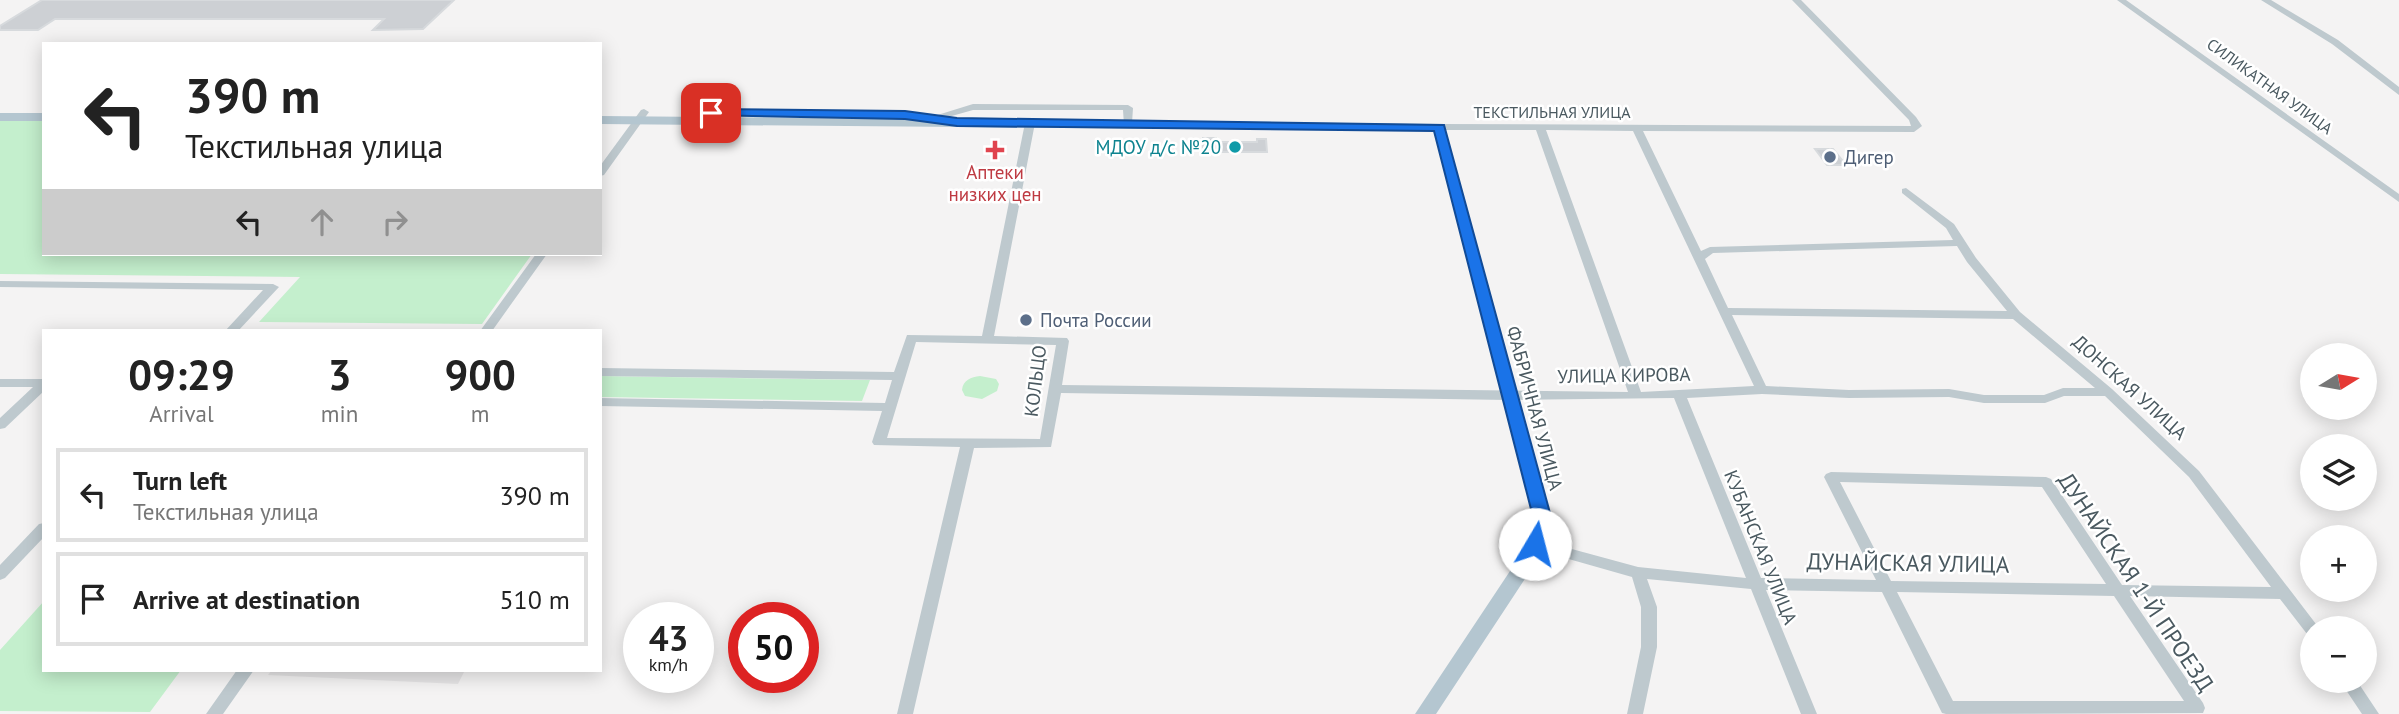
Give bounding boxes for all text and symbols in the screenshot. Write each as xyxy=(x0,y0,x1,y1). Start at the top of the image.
street label: СИЛИКАТНАЯ УЛИЦА xyxy=(2203,34,2337,139)
text: 390 m xyxy=(185,63,320,127)
icon: left xyxy=(70,70,161,161)
pin xyxy=(681,83,741,143)
icon: arrive xyxy=(692,94,730,132)
street label: ТЕКСТИЛЬНАЯ УЛИЦА xyxy=(1473,102,1631,122)
text: Текстильная улица xyxy=(185,125,443,167)
place label: МДОУ д/с №20 xyxy=(1095,135,1221,159)
marker: МДОУ д/с №20 xyxy=(1227,139,1243,155)
marker: Аптеки низких цен xyxy=(987,142,1003,158)
place label: Дигер xyxy=(1844,145,1894,169)
marker: Дигер xyxy=(1822,149,1838,165)
place label: Аптеки низких цен xyxy=(948,160,1042,206)
icon: left xyxy=(230,203,268,241)
icon: ahead xyxy=(303,203,341,241)
icon: right xyxy=(376,203,414,241)
place label: Почта России xyxy=(1040,308,1152,332)
marker: Почта России xyxy=(1018,312,1034,328)
street label: ФАБРИЧНАЯ УЛИЦА xyxy=(1502,323,1568,493)
street label: ДОНСКАЯ УЛИЦА xyxy=(2068,329,2192,445)
north arrow xyxy=(2300,343,2376,420)
map controls xyxy=(2300,343,2377,693)
street label: КОЛЬЦО xyxy=(1019,344,1051,418)
text: 09:29 xyxy=(128,347,235,402)
text: 3 xyxy=(328,347,351,402)
text: 900 xyxy=(444,347,516,402)
street label: УЛИЦА КИРОВА xyxy=(1557,362,1691,388)
text: Arrival xyxy=(149,399,214,428)
text: min xyxy=(321,399,358,428)
text: m xyxy=(471,399,489,428)
button: layers xyxy=(2300,434,2377,511)
text: Turn left xyxy=(133,464,227,497)
street label: КУБАНСКАЯ УЛИЦА xyxy=(1719,466,1803,628)
street label: ДУНАЙСКАЯ 1-Й ПРОЕЗД xyxy=(2052,467,2221,697)
icon: left xyxy=(74,476,112,514)
text: 390 m xyxy=(499,479,570,512)
text: Текстильная улица xyxy=(133,497,319,526)
position arrow xyxy=(1498,507,1572,581)
button: + xyxy=(2300,525,2377,602)
street label: ДУНАЙСКАЯ УЛИЦА xyxy=(1806,546,2010,579)
icon: arrive xyxy=(74,580,112,618)
text: Arrive at destination xyxy=(133,583,360,616)
text: 510 m xyxy=(499,583,570,616)
speed limit sign: 50 xyxy=(728,602,819,693)
text: 43 xyxy=(649,615,688,661)
button: − xyxy=(2300,616,2377,693)
text: km/h xyxy=(649,653,688,676)

